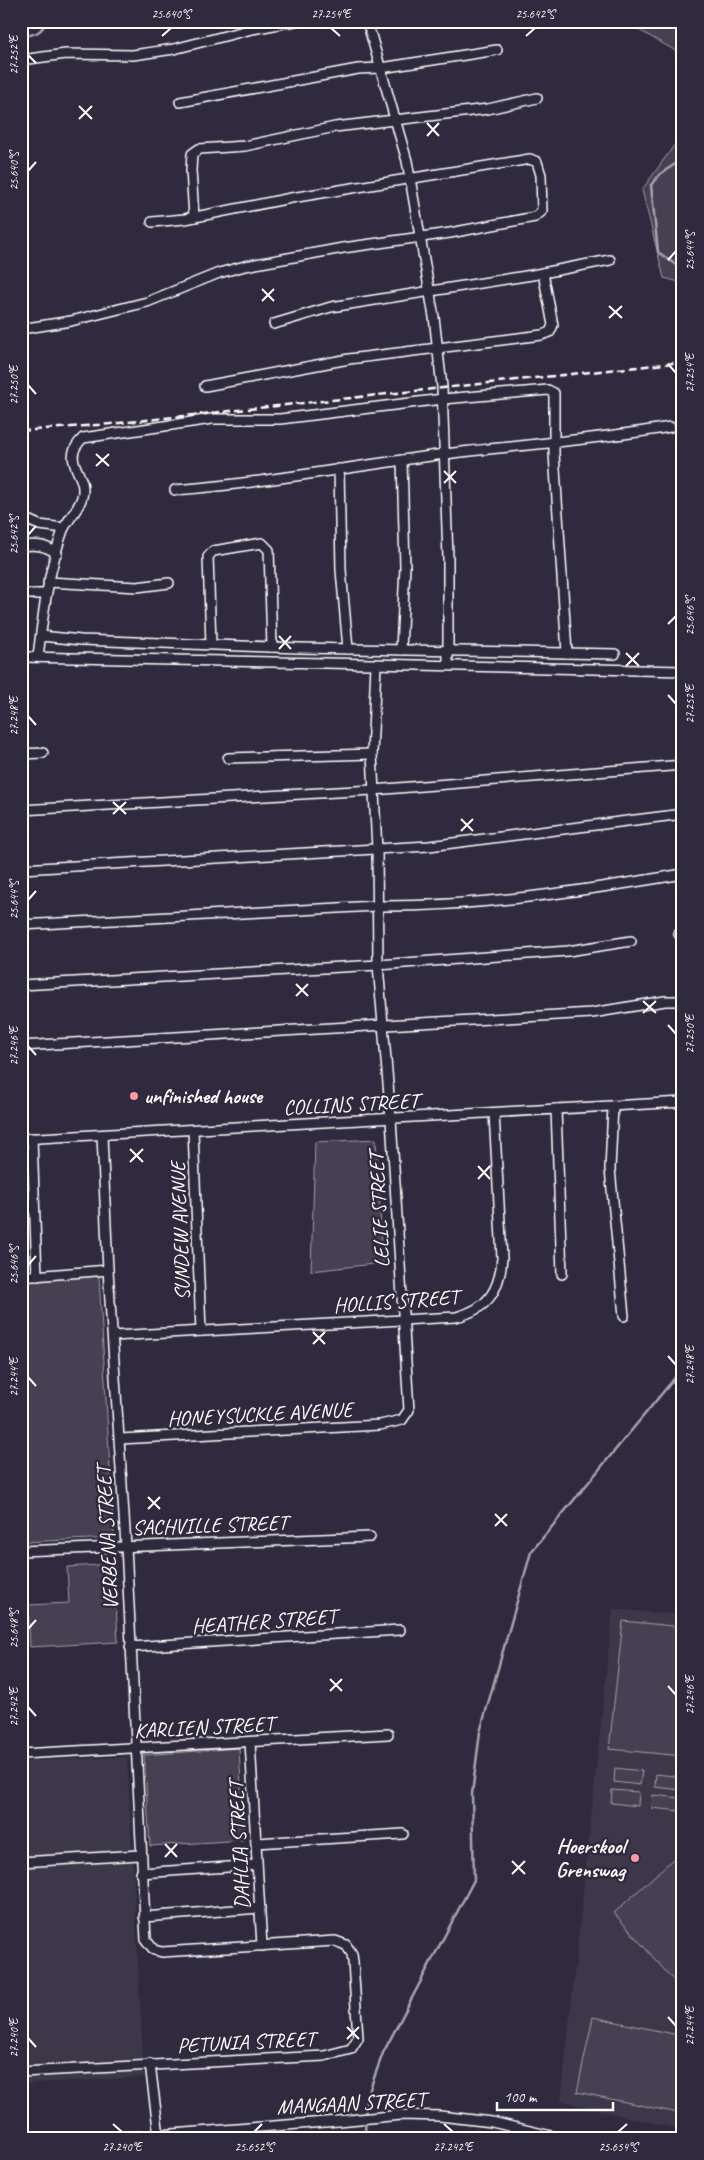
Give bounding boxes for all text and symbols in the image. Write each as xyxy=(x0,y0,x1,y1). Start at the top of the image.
text: 25.640°S xyxy=(152,6,192,22)
text: 27.254°E xyxy=(311,6,352,22)
text: 25.642°S xyxy=(516,6,556,22)
text: 27.252°E xyxy=(6,34,22,75)
text: 25.640°S xyxy=(6,150,22,190)
text: 25.644°S xyxy=(682,230,698,270)
text: 27.254°E xyxy=(682,352,698,393)
text: 27.250°E xyxy=(6,364,22,405)
text: 25.642°S xyxy=(6,514,22,554)
text: 25.646°S xyxy=(682,595,698,635)
text: 27.252°E xyxy=(682,683,698,724)
text: 27.248°E xyxy=(6,695,22,736)
text: 25.644°S xyxy=(6,879,22,919)
text: 27.250°E xyxy=(682,1013,698,1054)
text: 27.246°E xyxy=(6,1025,22,1066)
place label: unfinished house xyxy=(144,1083,264,1109)
street label: COLLINS STREET xyxy=(283,1087,425,1121)
marker: unfinished house xyxy=(128,1090,140,1102)
street label: LELIE STREET xyxy=(363,1146,395,1268)
street label: SUNDEW AVENUE xyxy=(164,1159,195,1301)
text: 25.646°S xyxy=(6,1244,22,1284)
street label: HOLLIS STREET xyxy=(333,1283,465,1318)
text: 27.248°E xyxy=(682,1344,698,1385)
text: 27.244°E xyxy=(6,1356,22,1397)
street label: HONEYSUCKLE AVENUE xyxy=(167,1396,356,1432)
street label: VERBENA STREET xyxy=(90,1460,124,1610)
street label: SACHVILLE STREET xyxy=(132,1509,293,1541)
street label: HEATHER STREET xyxy=(191,1603,342,1639)
text: 25.648°S xyxy=(6,1608,22,1648)
text: 27.246°E xyxy=(682,1674,698,1715)
text: 27.242°E xyxy=(6,1686,22,1727)
street label: KARLIEN STREET xyxy=(133,1710,280,1744)
street label: DAHLIA STREET xyxy=(222,1776,255,1910)
place label: Hoerskool Grenswag xyxy=(556,1833,629,1883)
marker: Hoerskool Grenswag xyxy=(629,1852,641,1864)
text: 27.244°E xyxy=(682,2005,698,2046)
text: 27.240°E xyxy=(6,2017,22,2058)
street label: PETUNIA STREET xyxy=(176,2025,320,2059)
scale bar xyxy=(497,2080,613,2112)
street label: MANGAAN STREET xyxy=(276,2086,431,2120)
text: 100 m xyxy=(504,2088,538,2107)
text: 27.240°E xyxy=(102,2139,143,2155)
text: 25.652°S xyxy=(235,2139,275,2155)
text: 27.242°E xyxy=(433,2139,474,2155)
text: 25.654°S xyxy=(599,2139,639,2155)

